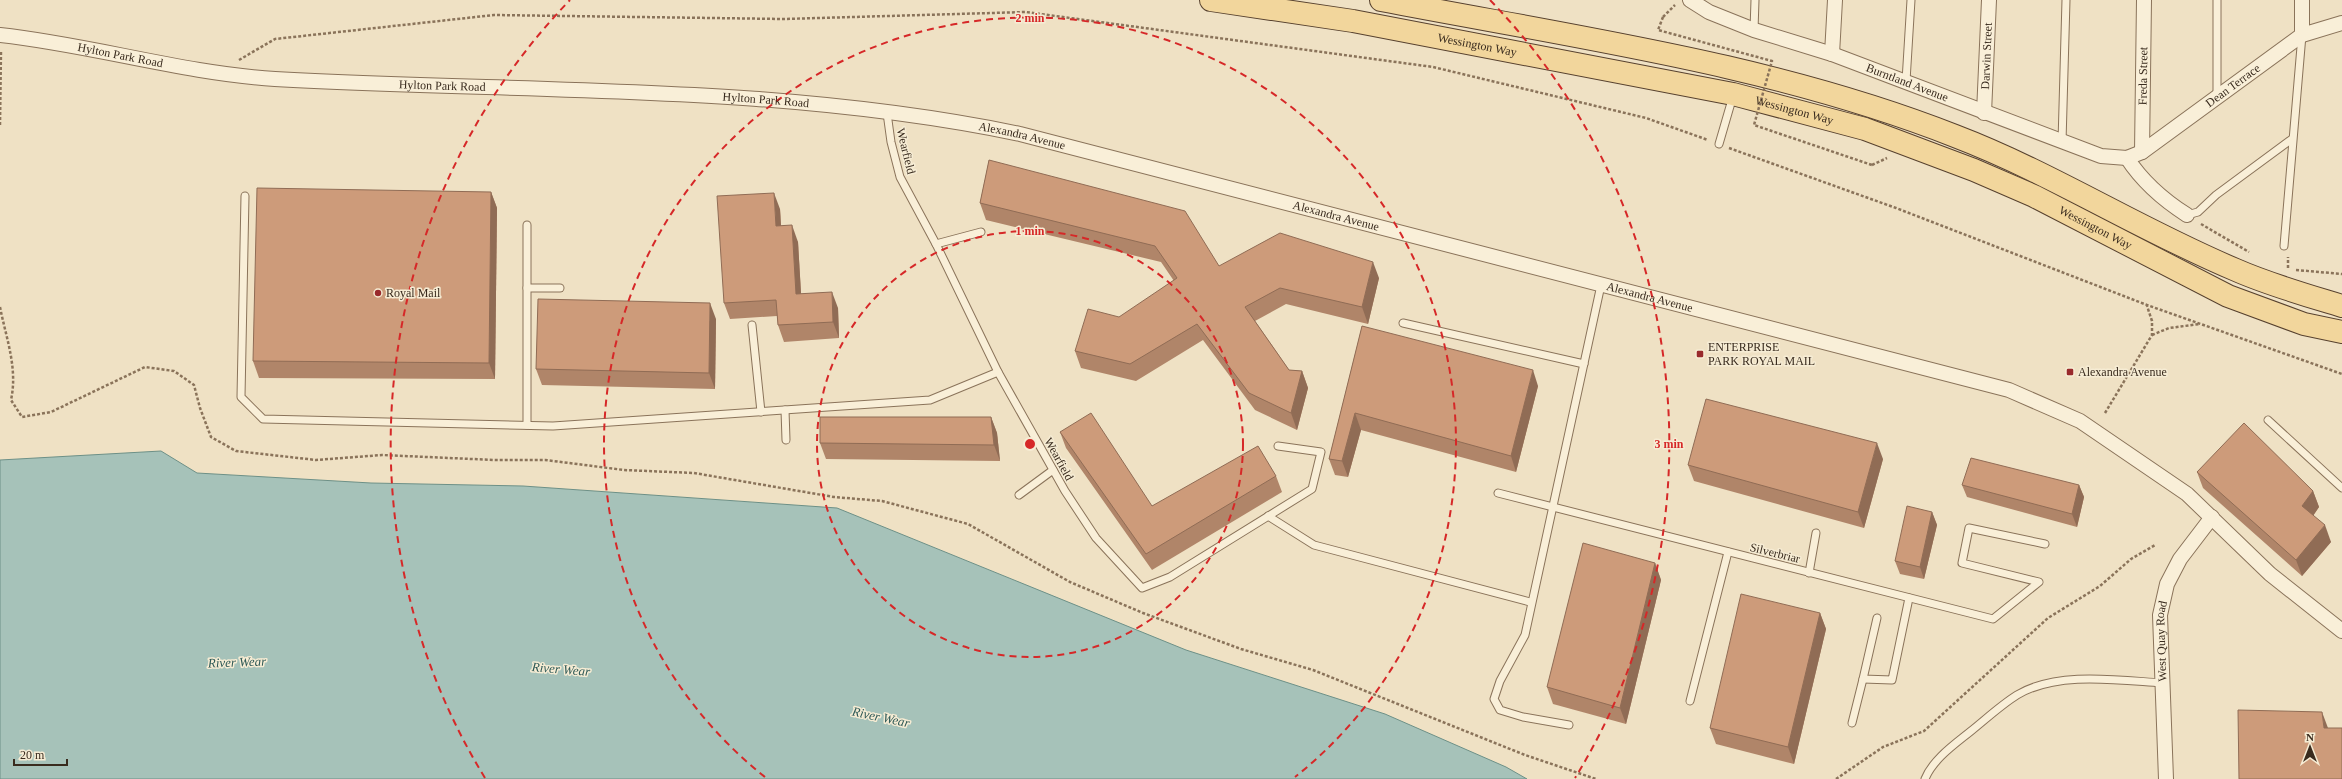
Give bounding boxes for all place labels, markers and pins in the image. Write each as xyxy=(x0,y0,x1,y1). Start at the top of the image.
place label: Royal Mail xyxy=(386,286,441,300)
marker: Royal Mail xyxy=(373,288,383,298)
place label: ENTERPRISE PARK ROYAL MAIL xyxy=(1708,340,1815,368)
marker: ENTERPRISE PARK ROYAL MAIL xyxy=(1695,349,1705,359)
place label: Alexandra Avenue xyxy=(2078,365,2167,379)
marker: Alexandra Avenue xyxy=(2065,367,2075,377)
centre of rings xyxy=(1023,437,1037,451)

